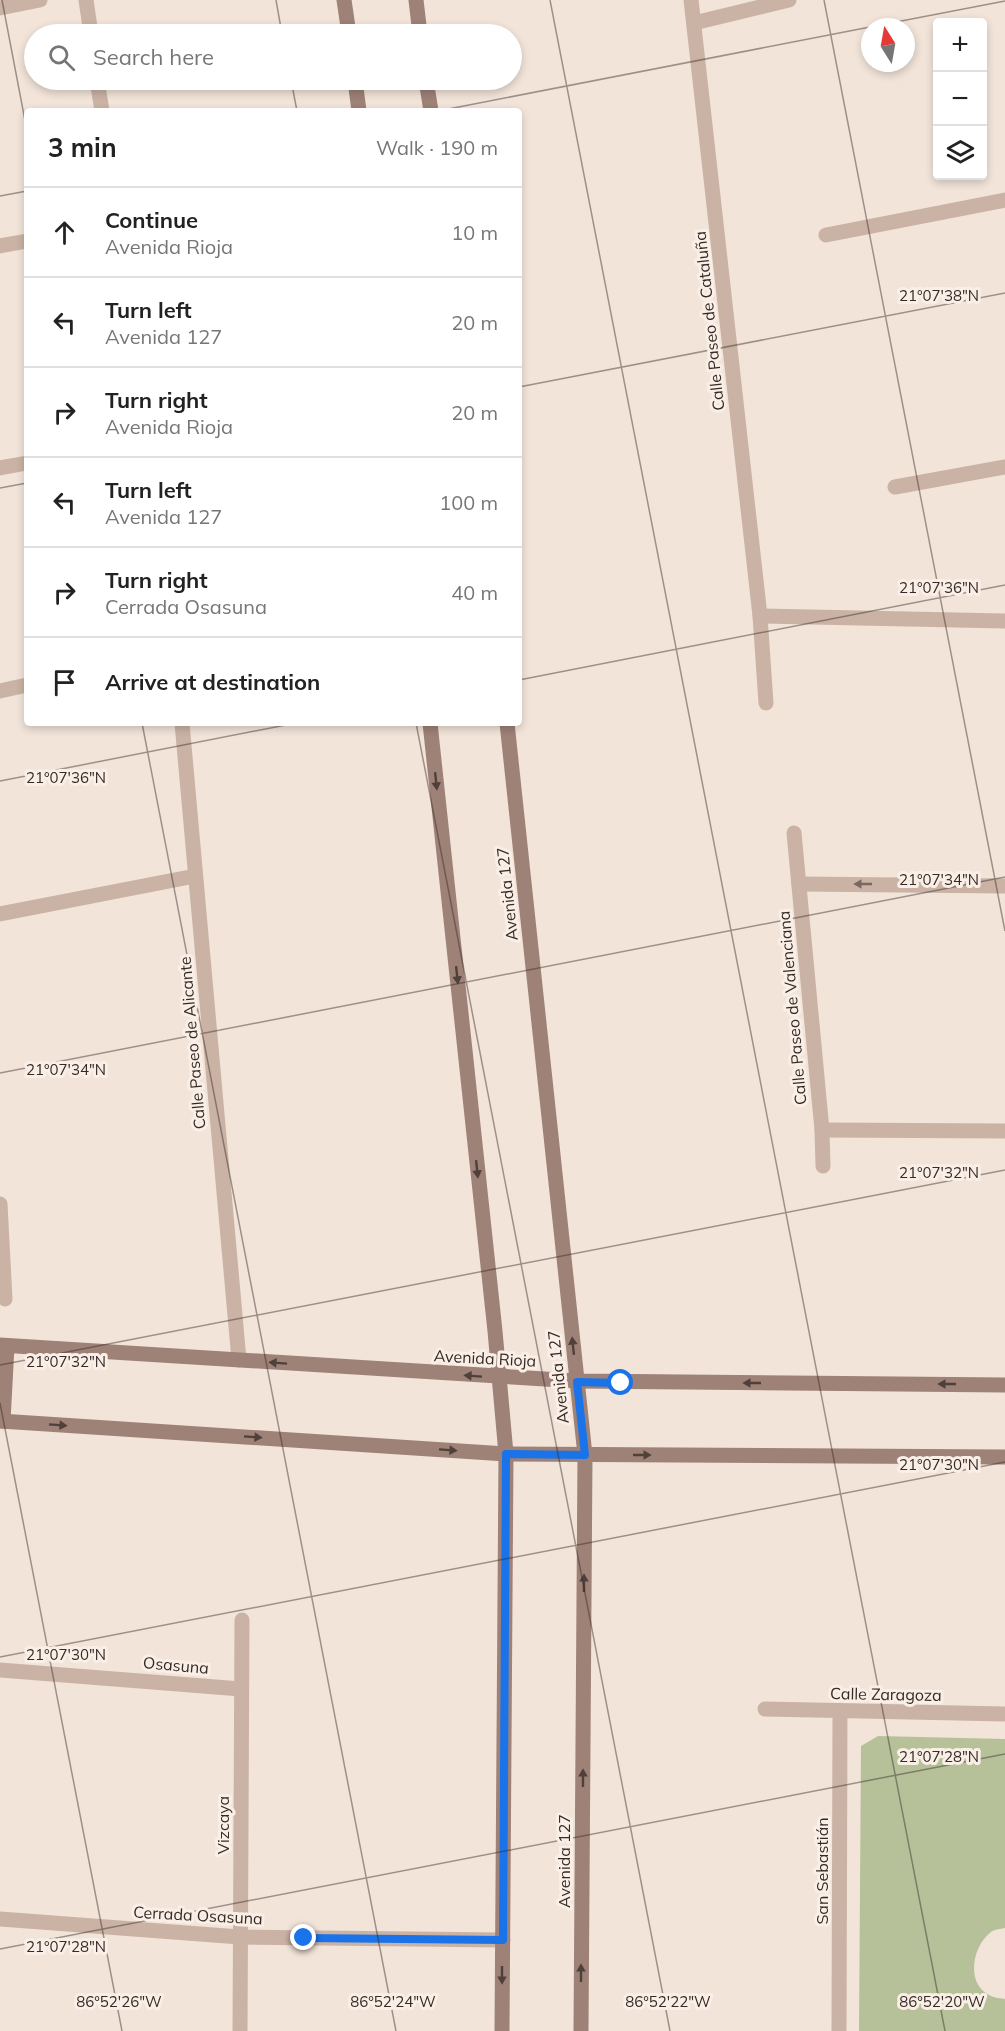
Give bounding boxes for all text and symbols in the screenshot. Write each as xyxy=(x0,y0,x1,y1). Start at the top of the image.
north arrow xyxy=(861,18,915,72)
map controls xyxy=(933,18,987,180)
button: + xyxy=(933,18,987,72)
search box xyxy=(24,24,522,90)
icon: search xyxy=(45,41,78,74)
text: Search here xyxy=(93,43,214,71)
button: − xyxy=(933,72,987,126)
button: layers xyxy=(933,126,987,180)
text: 3 min xyxy=(48,131,117,164)
text: Walk · 190 m xyxy=(376,135,498,160)
text: Continue xyxy=(105,206,198,234)
icon: ahead xyxy=(48,216,81,249)
text: 10 m xyxy=(451,220,498,245)
street label: Calle Paseo de Cataluña xyxy=(690,230,728,412)
text: Avenida Rioja xyxy=(105,234,233,259)
text: 21°07'38"N xyxy=(899,286,979,305)
text: Turn left xyxy=(105,296,192,324)
icon: left xyxy=(48,306,81,339)
text: 20 m xyxy=(451,310,498,335)
text: Avenida 127 xyxy=(105,324,222,349)
text: Turn right xyxy=(105,386,208,414)
icon: right xyxy=(48,396,81,429)
text: 20 m xyxy=(451,400,498,425)
text: Avenida Rioja xyxy=(105,414,233,439)
text: Turn left xyxy=(105,476,192,504)
icon: left xyxy=(48,486,81,519)
text: 100 m xyxy=(439,490,498,515)
text: Avenida 127 xyxy=(105,504,222,529)
text: Turn right xyxy=(105,566,208,594)
icon: right xyxy=(48,576,81,609)
text: 21°07'36"N xyxy=(899,578,979,597)
text: 40 m xyxy=(451,580,498,605)
text: Cerrada Osasuna xyxy=(105,594,267,619)
icon: arrive xyxy=(48,666,81,699)
text: Arrive at destination xyxy=(105,668,320,696)
text: 21°07'36"N xyxy=(26,768,106,787)
one-way arrow xyxy=(431,772,441,791)
street label: Avenida 127 xyxy=(492,846,522,942)
text: 21°07'34"N xyxy=(899,870,979,889)
one-way arrow xyxy=(853,879,872,889)
street label: Calle Paseo de Valenciana xyxy=(774,910,810,1106)
street label: Calle Paseo de Alicante xyxy=(174,956,210,1130)
one-way arrow xyxy=(452,966,462,985)
text: 21°07'34"N xyxy=(26,1060,106,1079)
one-way arrow xyxy=(473,1160,482,1179)
text: 21°07'32"N xyxy=(899,1163,979,1182)
street label: Avenida 127 xyxy=(543,1329,573,1425)
one-way arrow xyxy=(568,1337,578,1356)
street label: Avenida Rioja xyxy=(433,1345,537,1371)
text: 21°07'32"N xyxy=(26,1352,106,1371)
one-way arrow xyxy=(269,1358,288,1368)
route start xyxy=(607,1369,633,1395)
one-way arrow xyxy=(463,1371,482,1381)
one-way arrow xyxy=(742,1378,761,1388)
one-way arrow xyxy=(937,1379,956,1389)
one-way arrow xyxy=(49,1420,68,1429)
one-way arrow xyxy=(243,1433,262,1442)
one-way arrow xyxy=(438,1446,457,1455)
one-way arrow xyxy=(633,1450,652,1460)
text: 21°07'30"N xyxy=(899,1455,979,1474)
one-way arrow xyxy=(579,1573,589,1592)
text: 21°07'30"N xyxy=(26,1645,106,1664)
street label: Osasuna xyxy=(142,1652,210,1678)
street label: Calle Zaragoza xyxy=(830,1683,942,1705)
text: 21°07'28"N xyxy=(899,1747,979,1766)
one-way arrow xyxy=(578,1768,588,1787)
street label: Vizcaya xyxy=(213,1796,233,1854)
street label: Avenida 127 xyxy=(554,1814,574,1908)
street label: San Sebastián xyxy=(812,1817,832,1925)
street label: Cerrada Osasuna xyxy=(133,1902,263,1928)
route end xyxy=(290,1924,316,1950)
text: 21°07'28"N xyxy=(26,1937,106,1956)
one-way arrow xyxy=(576,1963,586,1982)
one-way arrow xyxy=(498,1965,507,1984)
text: 86°52'26"W xyxy=(76,1992,162,2011)
text: 86°52'24"W xyxy=(350,1992,436,2011)
text: 86°52'22"W xyxy=(625,1992,711,2011)
text: 86°52'20"W xyxy=(899,1992,985,2011)

